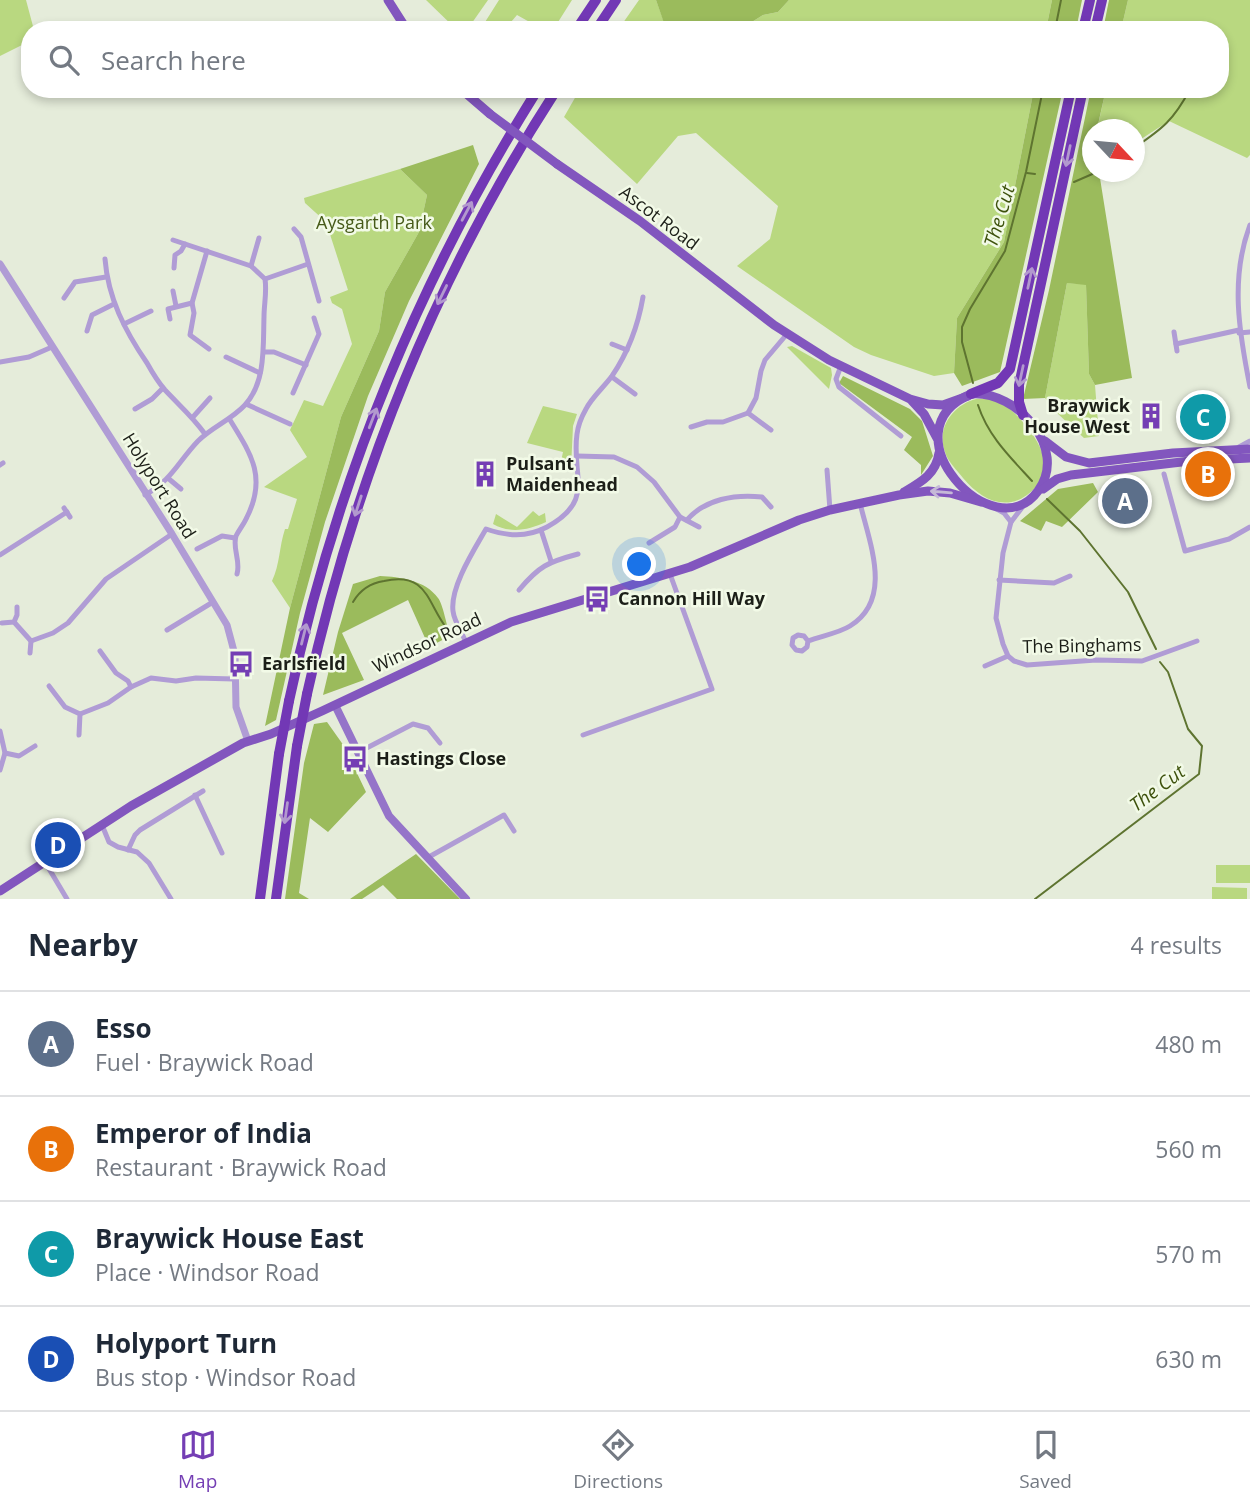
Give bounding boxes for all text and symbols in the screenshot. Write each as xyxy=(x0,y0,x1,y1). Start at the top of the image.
search box xyxy=(21,21,1229,98)
icon: search xyxy=(45,41,83,79)
text: Search here xyxy=(101,42,246,78)
north arrow xyxy=(1082,119,1145,182)
one-way arrow xyxy=(1061,144,1075,167)
street label: Ascot Road xyxy=(615,179,704,255)
water label: The Cut xyxy=(977,181,1021,250)
one-way arrow xyxy=(461,201,474,222)
park label: Aysgarth Park xyxy=(316,210,432,234)
one-way arrow xyxy=(1024,267,1038,290)
one-way arrow xyxy=(435,284,449,305)
one-way arrow xyxy=(1014,364,1028,387)
pin: C xyxy=(1180,391,1226,443)
place label: Braywick House West xyxy=(1024,393,1131,438)
building icon: Braywick House West xyxy=(1136,401,1166,431)
one-way arrow xyxy=(367,407,380,429)
street label: Holyport Road xyxy=(118,428,202,543)
pin: B xyxy=(1185,448,1231,500)
place label: Pulsant Maidenhead xyxy=(506,451,618,496)
building icon: Pulsant Maidenhead xyxy=(470,459,500,489)
pin: A xyxy=(1102,475,1148,527)
one-way arrow xyxy=(930,486,953,499)
one-way arrow xyxy=(351,495,363,517)
your location xyxy=(622,547,656,581)
bus stop icon: Cannon Hill Way xyxy=(582,584,612,614)
place label: Cannon Hill Way xyxy=(618,586,766,610)
street label: Windsor Road xyxy=(368,606,485,678)
one-way arrow xyxy=(298,624,311,646)
street label: The Binghams xyxy=(1022,632,1142,658)
bus stop icon: Earlsfield xyxy=(226,649,256,679)
place label: Earlsfield xyxy=(262,651,346,675)
bus stop icon: Hastings Close xyxy=(340,744,370,774)
place label: Hastings Close xyxy=(376,746,506,770)
water label: The Cut xyxy=(1124,758,1191,817)
one-way arrow xyxy=(279,801,292,824)
pin: D xyxy=(35,819,81,871)
text: Nearby xyxy=(28,924,138,965)
text: 4 results xyxy=(1131,929,1222,961)
text: Esso xyxy=(95,1010,152,1046)
text: A xyxy=(43,1028,59,1060)
text: 480 m xyxy=(1155,1028,1222,1060)
text: Fuel · Braywick Road xyxy=(95,1046,314,1078)
text: Emperor of India xyxy=(95,1115,312,1151)
text: B xyxy=(43,1133,59,1165)
text: 560 m xyxy=(1155,1133,1222,1165)
text: Restaurant · Braywick Road xyxy=(95,1151,387,1183)
text: Braywick House East xyxy=(95,1220,364,1256)
text: C xyxy=(44,1238,58,1270)
text: 570 m xyxy=(1155,1238,1222,1270)
text: Place · Windsor Road xyxy=(95,1256,320,1288)
text: Holyport Turn xyxy=(95,1325,277,1361)
text: D xyxy=(42,1343,60,1375)
text: 630 m xyxy=(1155,1343,1222,1375)
text: Bus stop · Windsor Road xyxy=(95,1361,356,1393)
tab: Map xyxy=(178,1426,217,1494)
tab: Directions xyxy=(573,1426,663,1494)
tab: Saved xyxy=(1019,1426,1072,1494)

